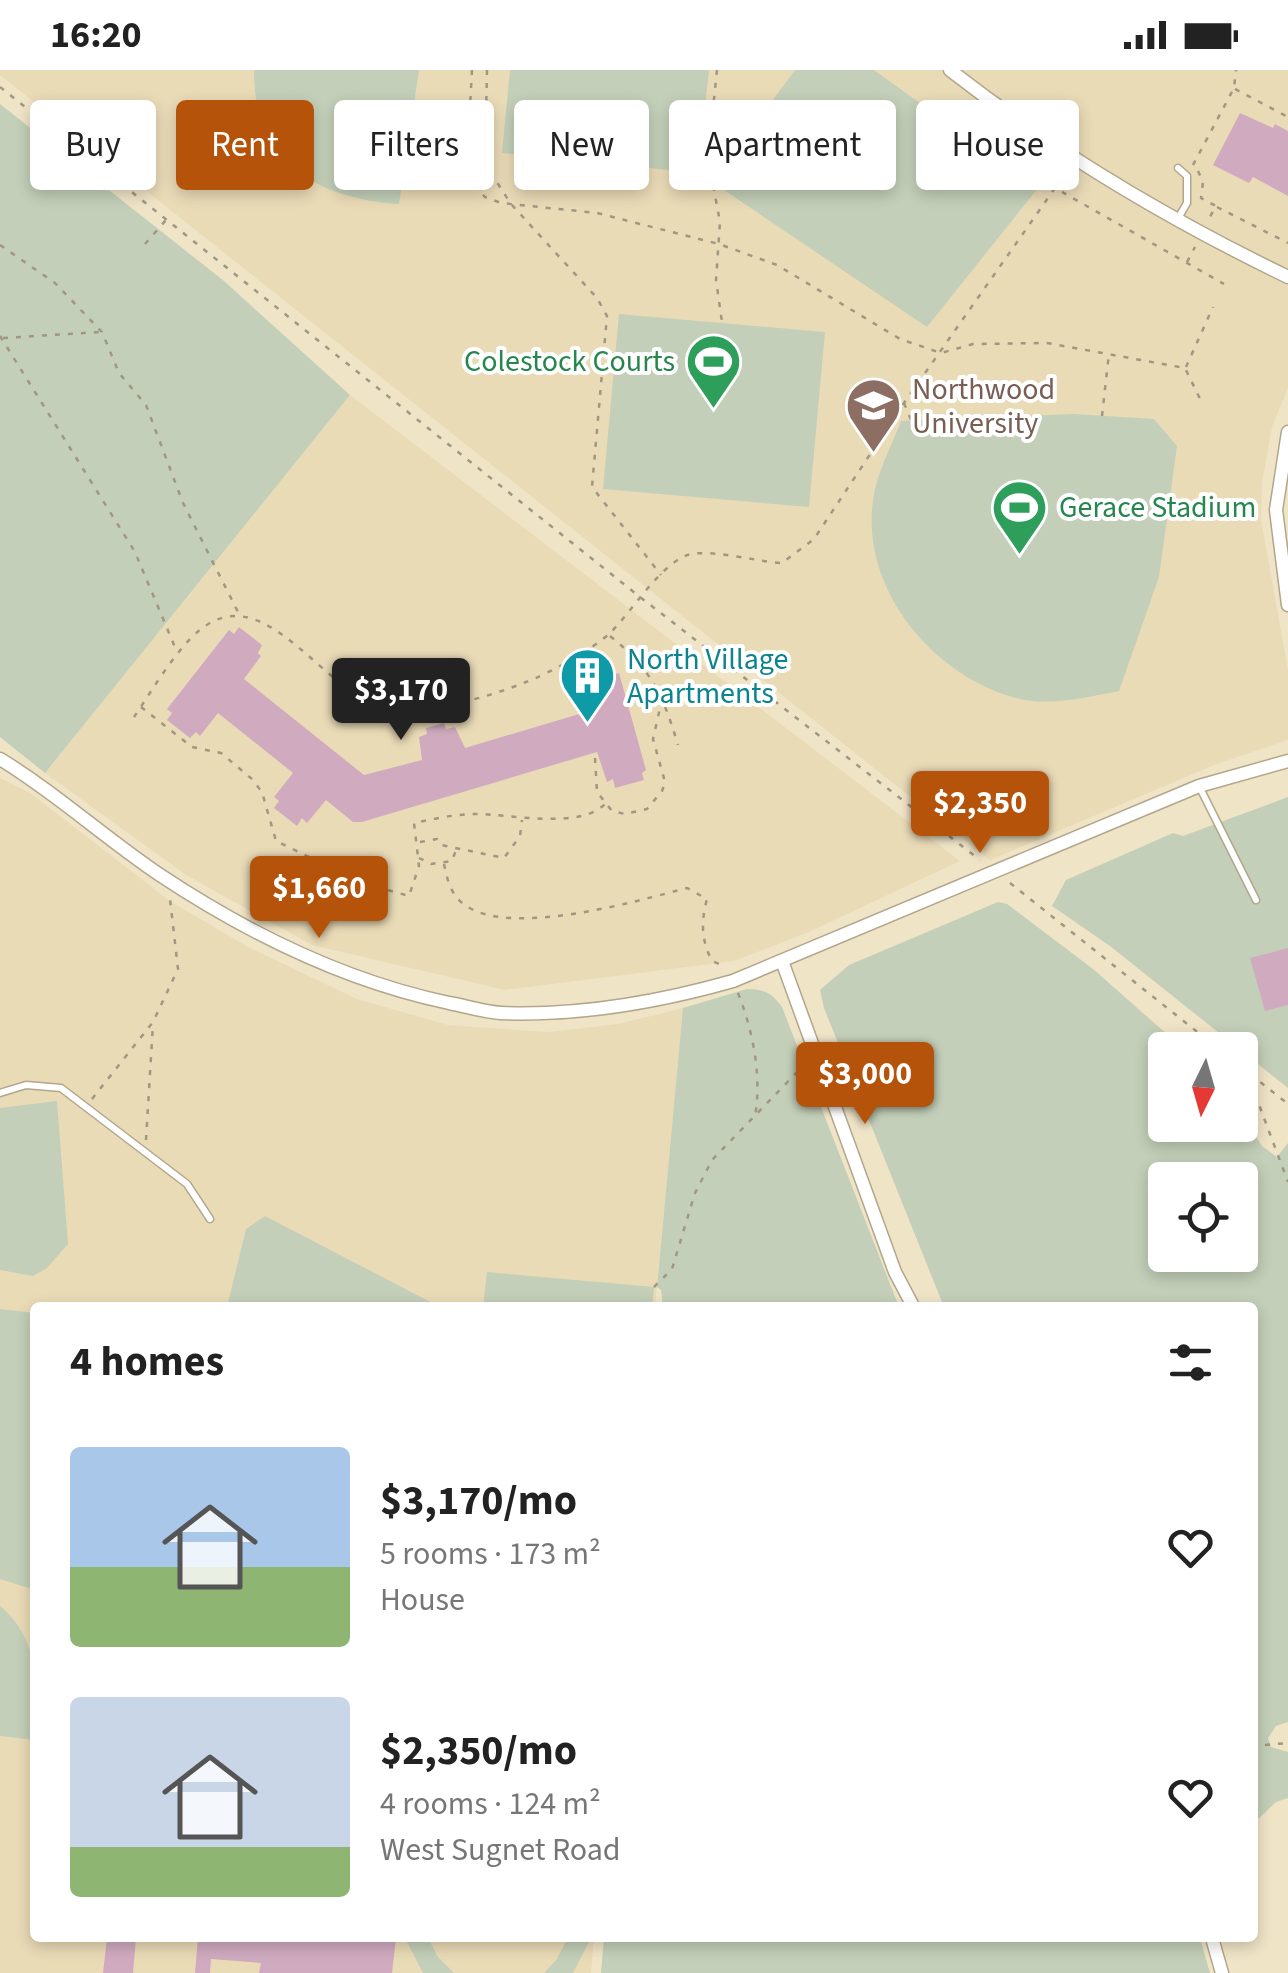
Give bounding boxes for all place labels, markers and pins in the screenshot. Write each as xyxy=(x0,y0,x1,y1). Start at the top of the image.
sports icon: Colestock Courts xyxy=(684,331,744,410)
place label: Colestock Courts xyxy=(464,340,675,383)
place label: Northwood University xyxy=(912,368,1055,445)
school or university icon: Northwood University xyxy=(843,376,903,455)
sports icon: Gerace Stadium xyxy=(990,477,1050,556)
place label: Gerace Stadium xyxy=(1059,486,1256,529)
place label: North Village Apartments xyxy=(627,638,788,715)
building icon: North Village Apartments xyxy=(558,646,618,725)
pin: $3,170 xyxy=(320,658,482,743)
pin: $2,350 xyxy=(899,771,1061,856)
pin: $1,660 xyxy=(238,856,400,941)
pin: $3,000 xyxy=(784,1042,946,1127)

